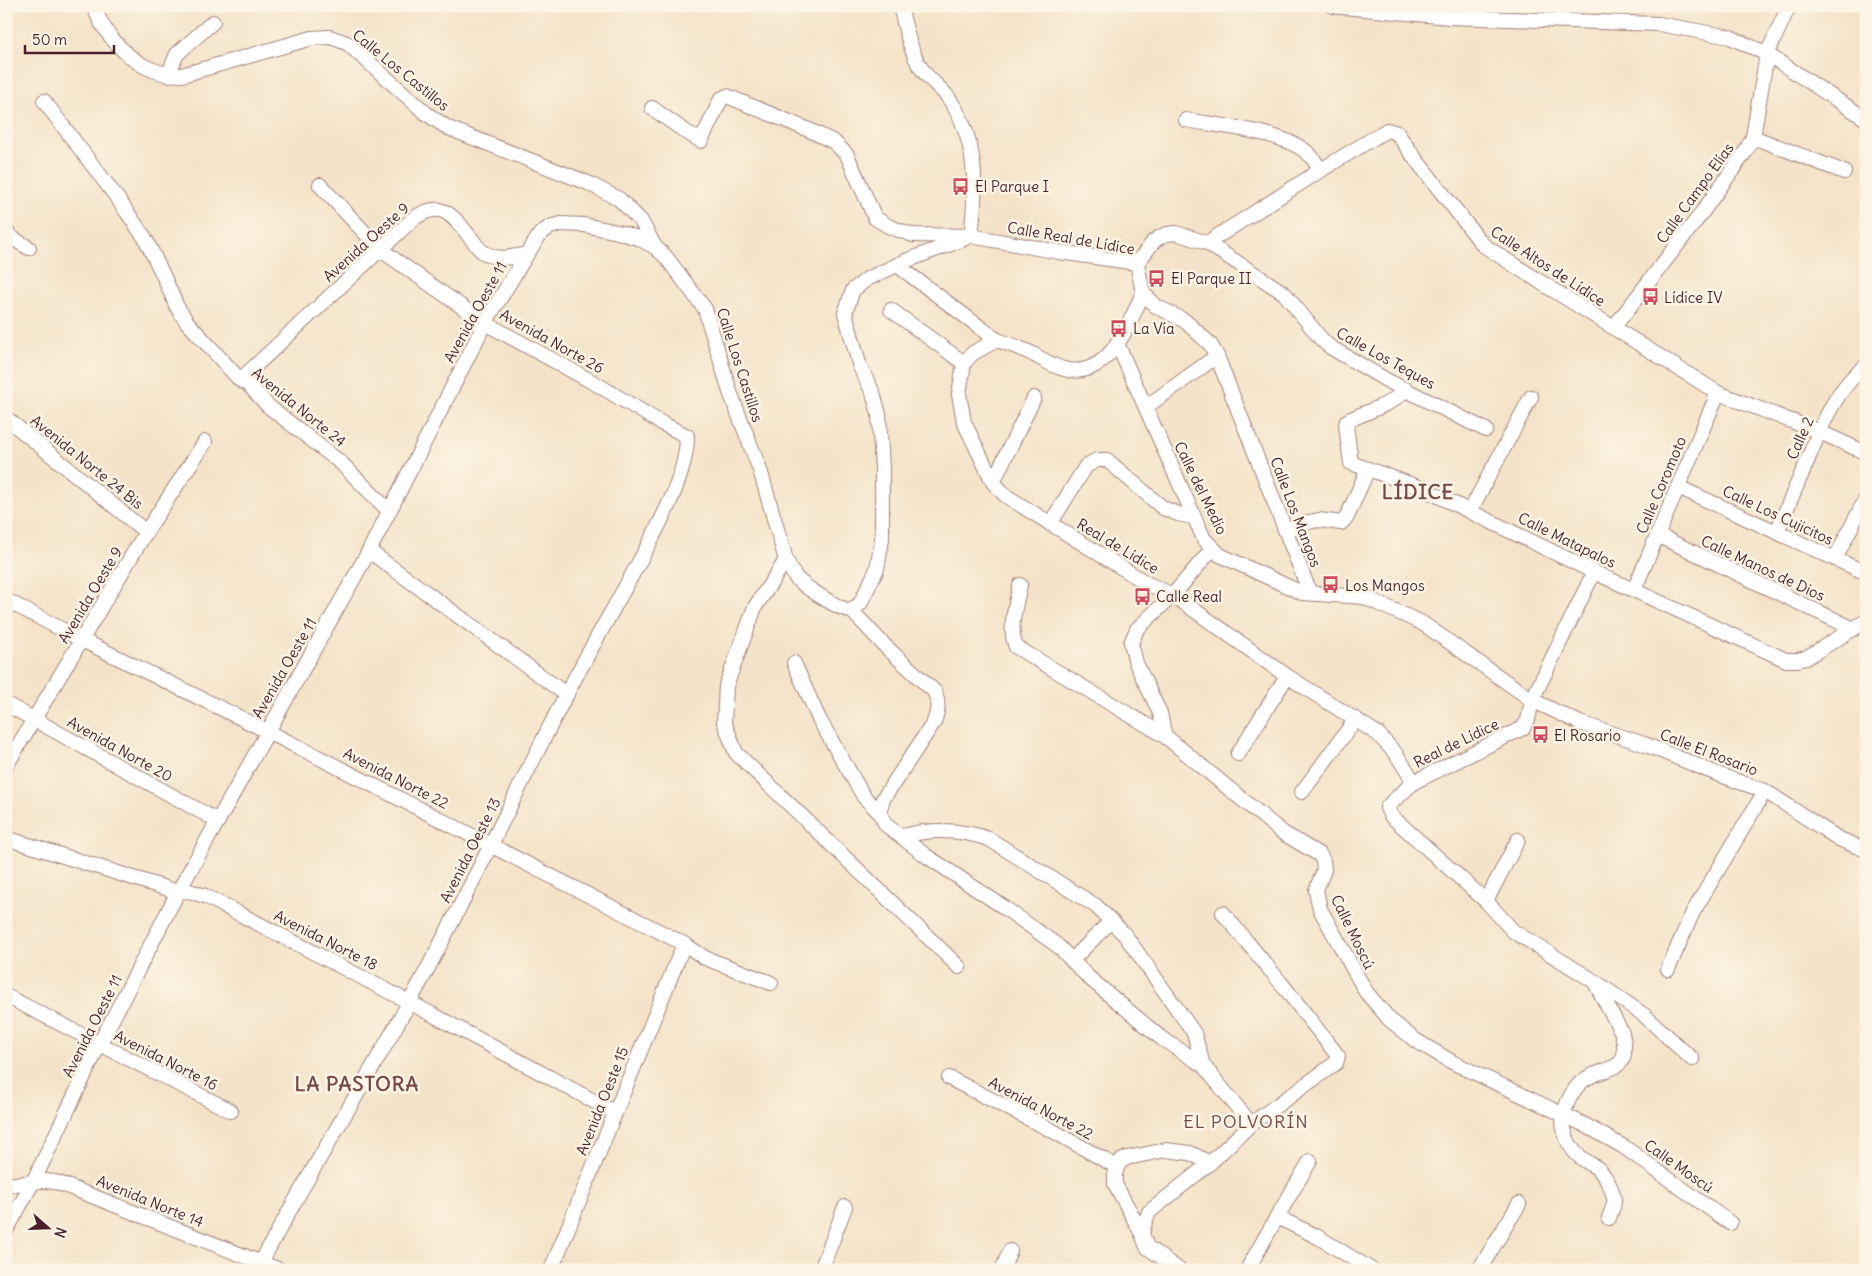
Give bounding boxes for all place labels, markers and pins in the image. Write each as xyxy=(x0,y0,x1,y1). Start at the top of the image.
bus stop icon: El Parque I xyxy=(951,176,971,196)
place label: El Parque I xyxy=(975,177,1049,196)
bus stop icon: El Parque II xyxy=(1147,268,1167,288)
place label: El Parque II xyxy=(1171,269,1252,288)
bus stop icon: Lídice IV xyxy=(1640,287,1660,307)
place label: Lídice IV xyxy=(1664,288,1723,307)
bus stop icon: La Vía xyxy=(1109,318,1129,338)
place label: La Vía xyxy=(1133,319,1175,338)
bus stop icon: Los Mangos xyxy=(1321,575,1341,595)
place label: Los Mangos xyxy=(1345,576,1425,595)
bus stop icon: Calle Real xyxy=(1132,586,1152,606)
place label: Calle Real xyxy=(1156,587,1222,606)
bus stop icon: El Rosario xyxy=(1530,725,1550,745)
place label: El Rosario xyxy=(1554,726,1621,745)

